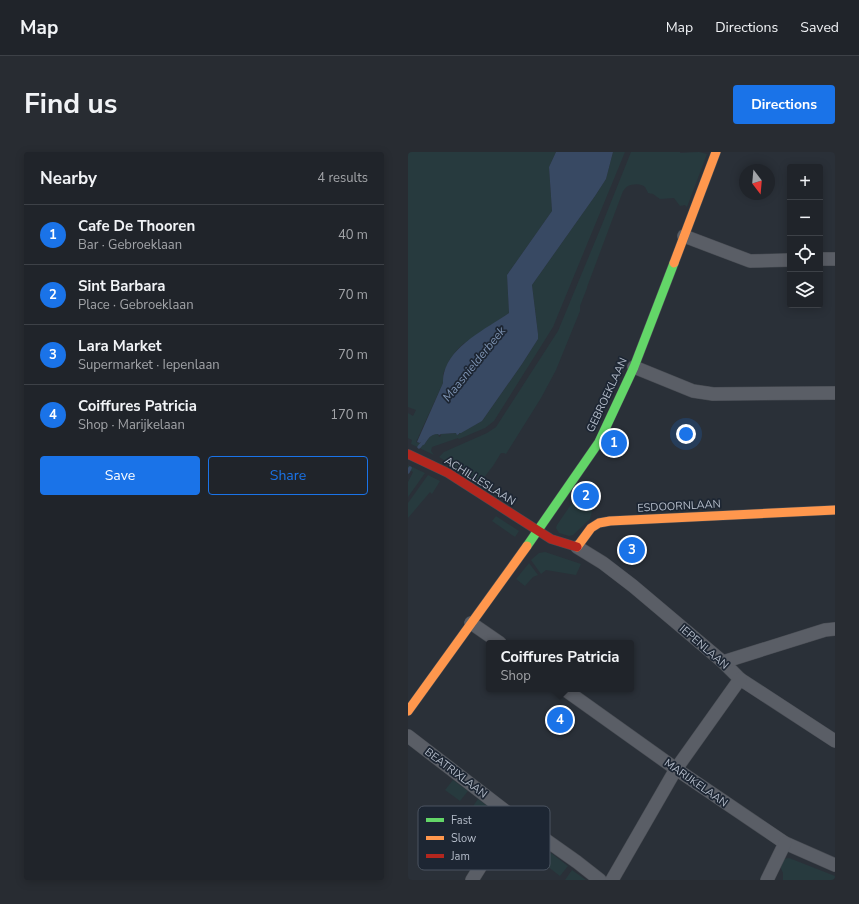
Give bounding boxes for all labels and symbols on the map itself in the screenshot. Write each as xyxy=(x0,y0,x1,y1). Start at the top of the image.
north arrow xyxy=(739,164,775,200)
water label: Maasnielderbeek xyxy=(439,323,510,405)
street label: GEBROEKLAAN xyxy=(583,355,631,435)
your location xyxy=(676,424,696,444)
pin: 1 xyxy=(601,428,627,458)
street label: ACHILLESLAAN xyxy=(442,453,518,509)
pin: 2 xyxy=(573,481,599,511)
street label: ESDOORNLAAN xyxy=(637,496,721,516)
pin: 3 xyxy=(619,535,645,565)
street label: IEPENLAAN xyxy=(676,621,732,673)
pin: 4 xyxy=(547,705,573,735)
street label: BEATRIXLAAN xyxy=(422,745,490,801)
street label: MARIJKELAAN xyxy=(661,756,731,810)
legend xyxy=(418,806,550,870)
text: Fast xyxy=(451,813,472,828)
text: Slow xyxy=(451,831,476,846)
text: Jam xyxy=(450,849,470,864)

